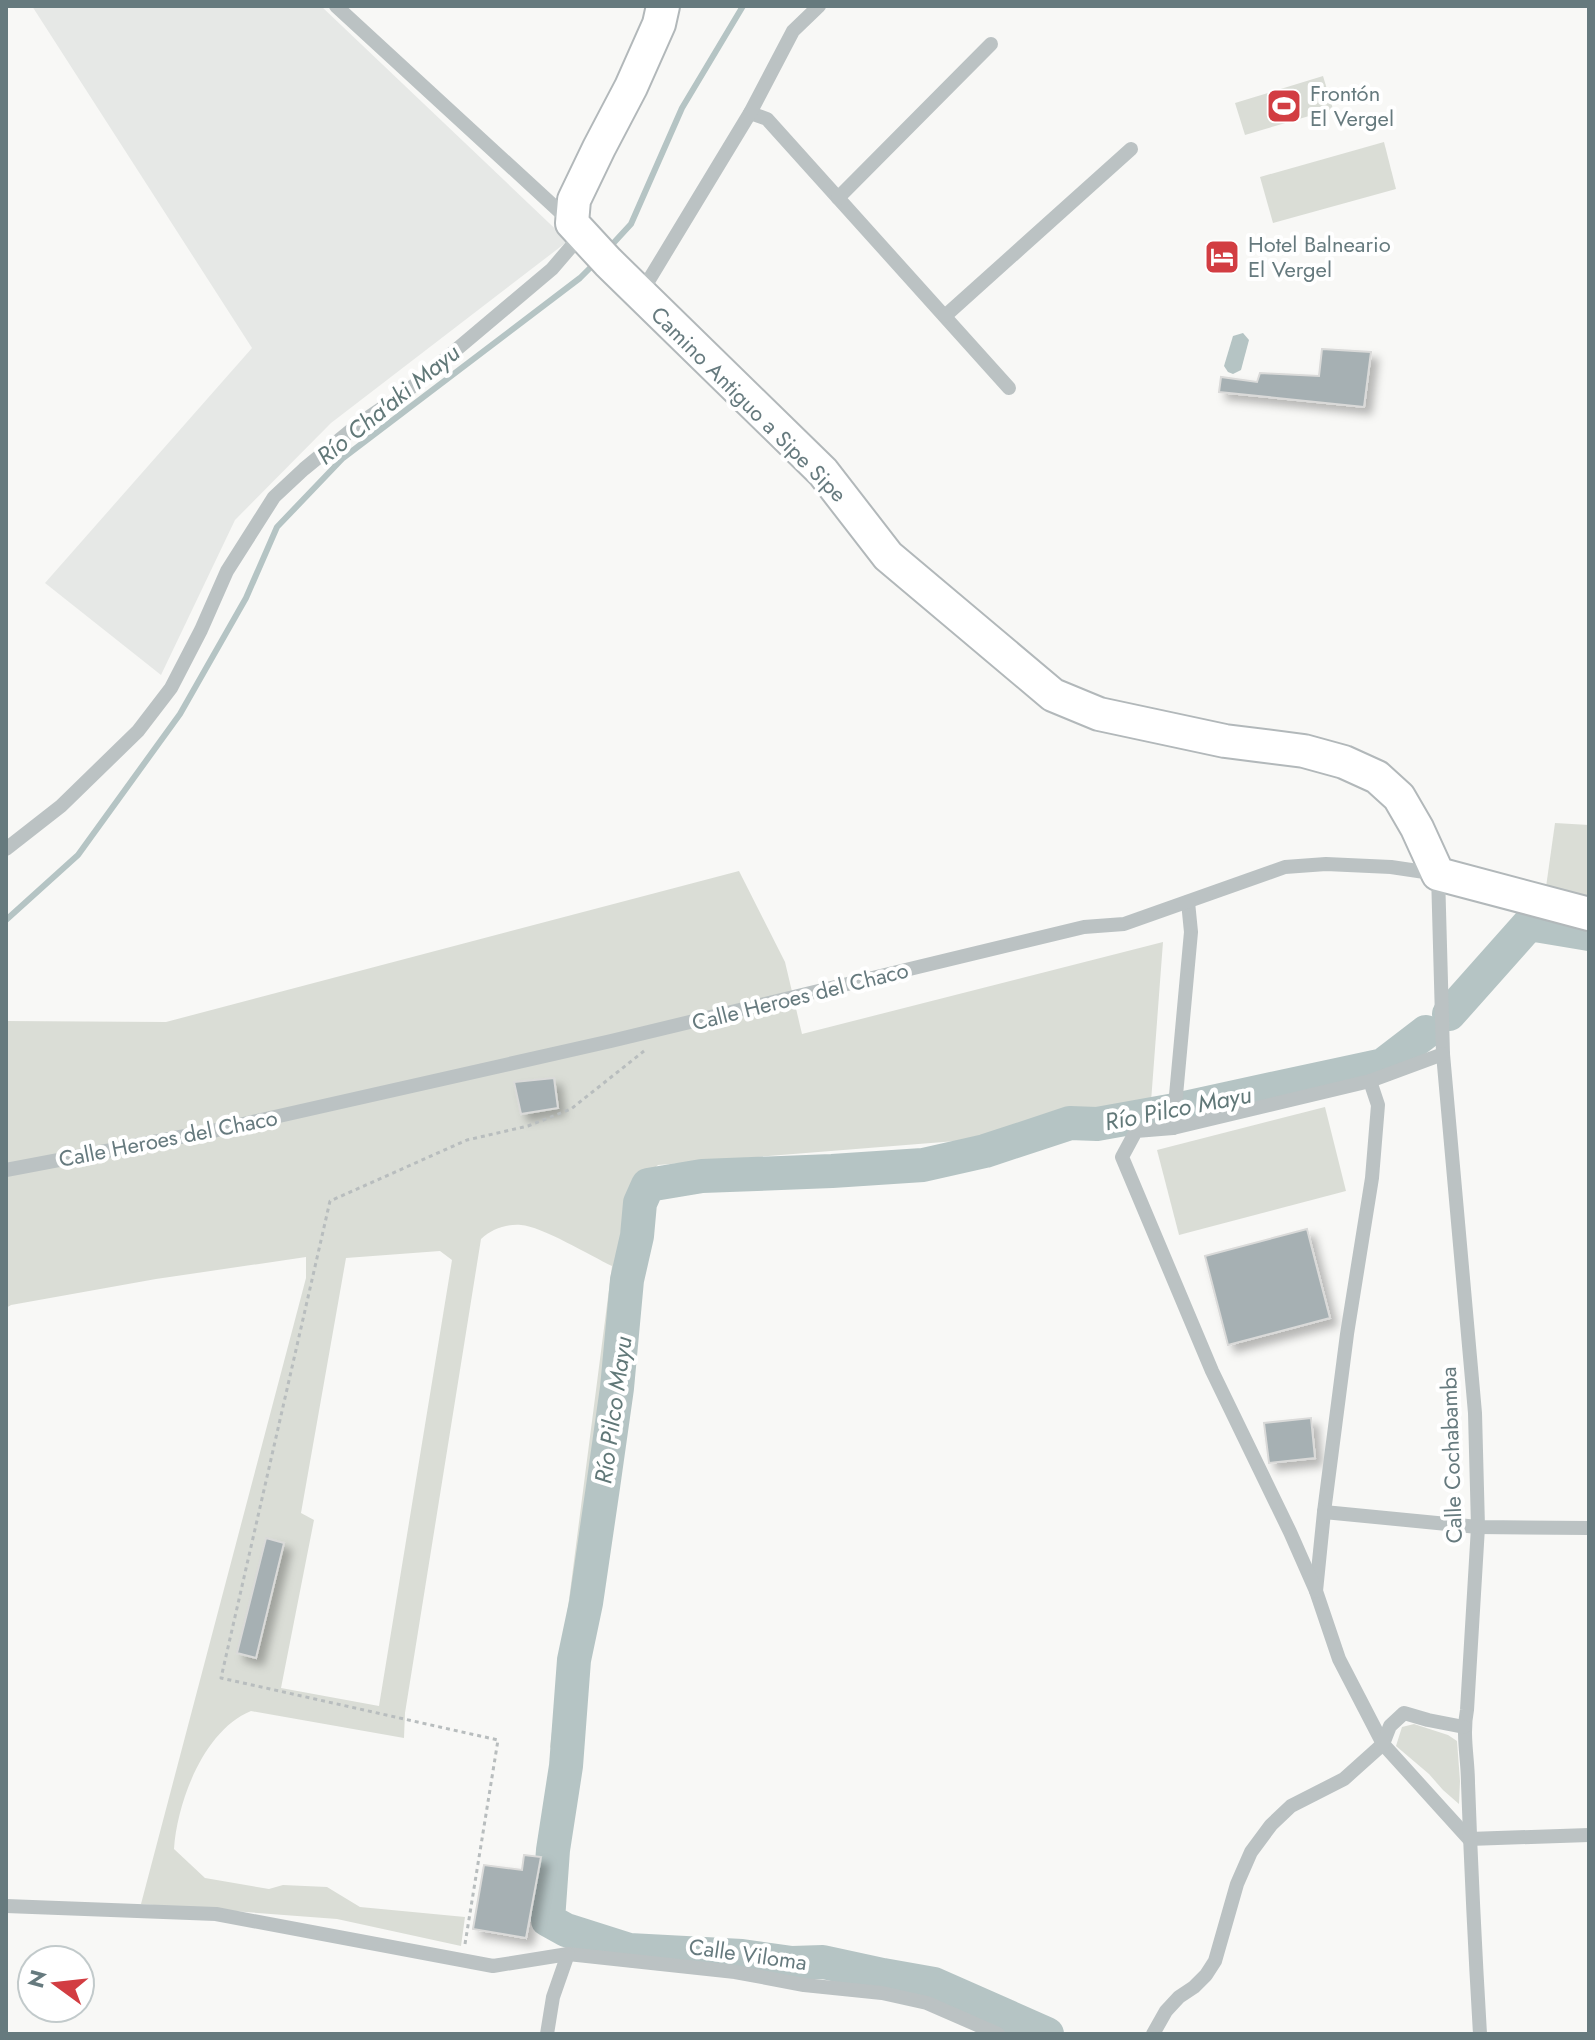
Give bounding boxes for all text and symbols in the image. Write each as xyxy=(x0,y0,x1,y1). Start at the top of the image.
place label: Frontón El Vergel xyxy=(1310,77,1394,134)
sports icon: Frontón El Vergel xyxy=(1265,87,1303,125)
place label: Hotel Balneario El Vergel xyxy=(1248,228,1391,285)
hotel icon: Hotel Balneario El Vergel xyxy=(1203,238,1241,276)
street label: Camino Antiguo a Sipe Sipe xyxy=(644,299,854,509)
water label: Río Cha'aki Mayu xyxy=(309,335,467,473)
street label: Calle Heroes del Chaco xyxy=(688,954,912,1038)
water label: Río Pilco Mayu xyxy=(1102,1077,1254,1139)
street label: Calle Heroes del Chaco xyxy=(56,1101,280,1175)
water label: Río Pilco Mayu xyxy=(585,1334,641,1486)
street label: Calle Cochabamba xyxy=(1432,1366,1470,1544)
street label: Calle Viloma xyxy=(687,1930,809,1978)
north arrow xyxy=(16,1944,96,2024)
text: N xyxy=(19,1966,54,1991)

